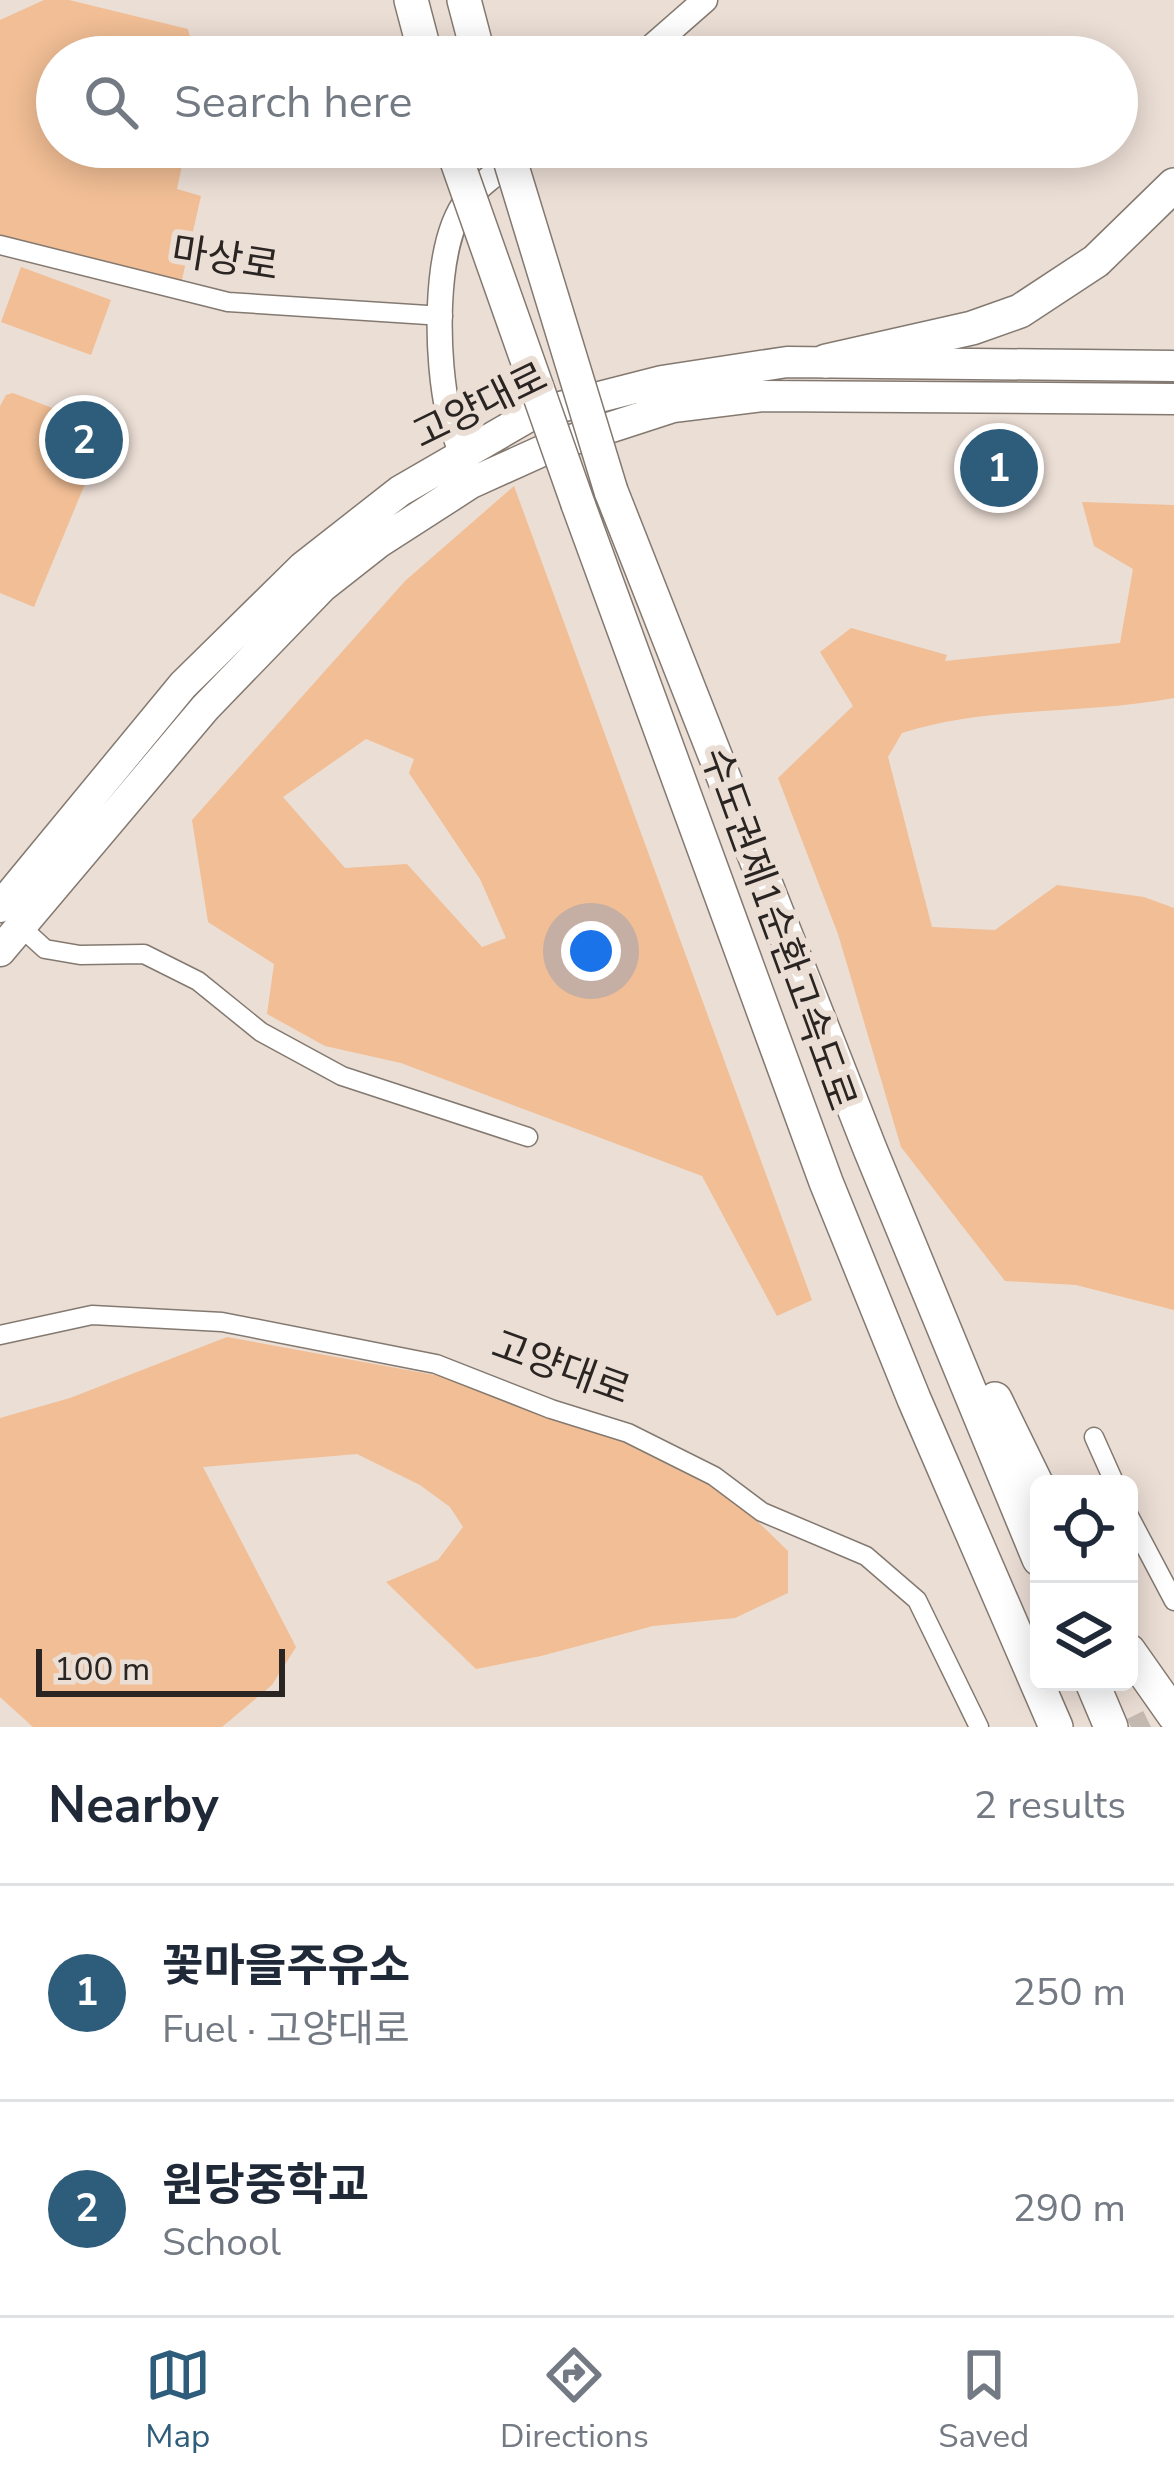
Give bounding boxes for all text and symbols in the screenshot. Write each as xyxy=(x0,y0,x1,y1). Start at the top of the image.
search box xyxy=(36,36,1138,168)
icon: search xyxy=(78,69,144,135)
text: Search here xyxy=(174,72,413,133)
street label: 마상로 xyxy=(168,224,282,294)
street label: 고양대로 xyxy=(404,351,556,461)
pin: 2 xyxy=(45,395,123,485)
pin: 1 xyxy=(960,423,1038,513)
street label: 수도권제1순환고속도로 xyxy=(688,740,868,1118)
your location xyxy=(561,921,621,981)
street label: 고양대로 xyxy=(484,1319,638,1417)
map controls xyxy=(1030,1475,1138,1691)
button: locate xyxy=(1030,1475,1138,1583)
button: layers xyxy=(1030,1583,1138,1691)
scale bar xyxy=(36,1643,285,1696)
text: 100 m xyxy=(54,1647,150,1692)
text: Nearby xyxy=(48,1770,219,1840)
text: 2 results xyxy=(974,1779,1126,1832)
text: 꽃마을주유소 xyxy=(162,1936,410,1997)
text: 1 xyxy=(75,1966,99,2019)
text: 250 m xyxy=(1012,1966,1126,2019)
text: Fuel · 고양대로 xyxy=(162,2003,410,2056)
text: 원당중학교 xyxy=(162,2155,369,2216)
text: 2 xyxy=(75,2182,99,2235)
text: 290 m xyxy=(1012,2182,1126,2235)
text: School xyxy=(162,2216,281,2269)
tab: Map xyxy=(145,2342,211,2459)
tab: Directions xyxy=(500,2342,649,2459)
tab: Saved xyxy=(938,2342,1029,2459)

